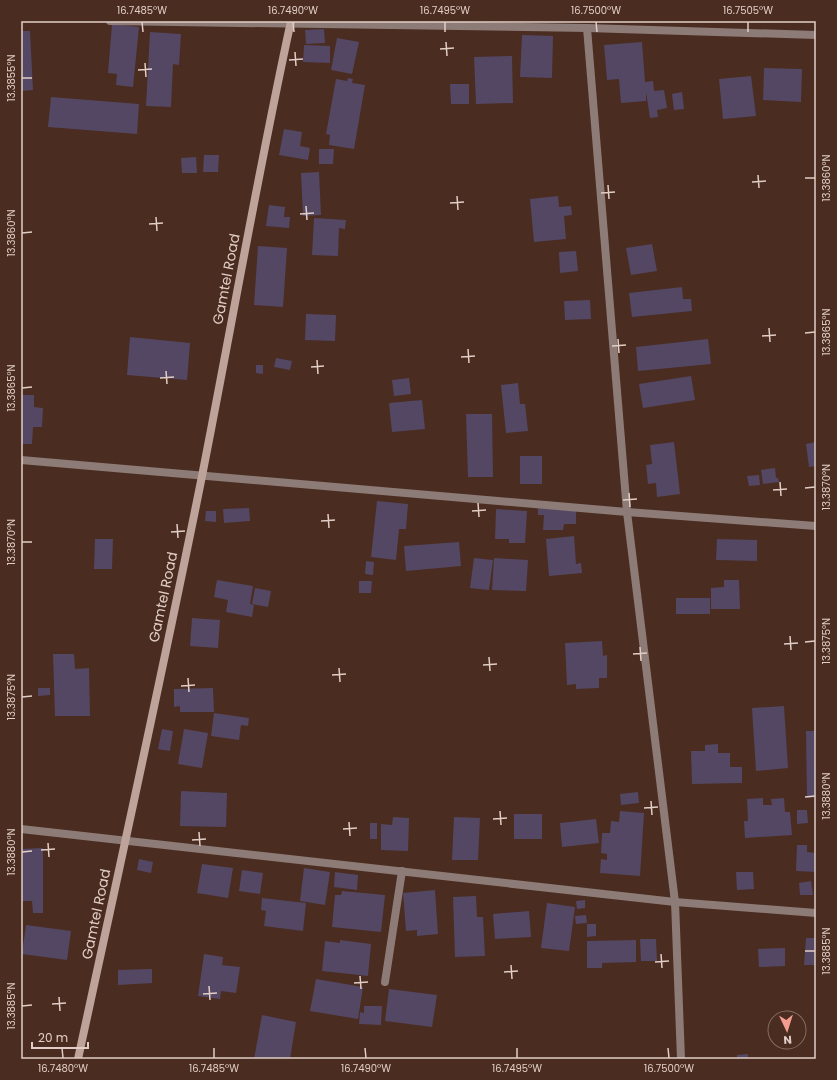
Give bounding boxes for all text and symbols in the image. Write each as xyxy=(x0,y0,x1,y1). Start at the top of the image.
text: 16.7485°W xyxy=(117,3,167,18)
text: 16.7490°W xyxy=(268,3,318,18)
text: 16.7495°W xyxy=(420,3,470,18)
text: 16.7500°W xyxy=(571,3,621,18)
text: 16.7505°W xyxy=(723,3,773,18)
text: 13.3855°N xyxy=(4,54,19,102)
text: 13.3860°N xyxy=(819,154,834,202)
text: 13.3860°N xyxy=(4,209,19,257)
street label: Gamtel Road xyxy=(207,232,245,326)
text: 13.3865°N xyxy=(819,308,834,356)
text: 13.3865°N xyxy=(4,364,19,412)
text: 13.3870°N xyxy=(819,464,834,510)
text: 13.3870°N xyxy=(4,519,19,565)
street label: Gamtel Road xyxy=(144,550,182,644)
text: 13.3875°N xyxy=(819,618,834,664)
text: 13.3875°N xyxy=(4,674,19,720)
text: 13.3880°N xyxy=(819,772,834,820)
text: 13.3880°N xyxy=(4,828,19,876)
street label: Gamtel Road xyxy=(77,867,115,961)
text: 13.3885°N xyxy=(819,927,834,975)
text: 13.3885°N xyxy=(4,982,19,1030)
north arrow xyxy=(767,1010,807,1050)
scale bar xyxy=(32,1024,88,1050)
text: 20 m xyxy=(38,1029,68,1046)
text: N xyxy=(783,1032,792,1048)
text: 16.7480°W xyxy=(38,1061,88,1076)
text: 16.7485°W xyxy=(189,1061,239,1076)
text: 16.7490°W xyxy=(341,1061,391,1076)
text: 16.7495°W xyxy=(492,1061,542,1076)
text: 16.7500°W xyxy=(644,1061,694,1076)

